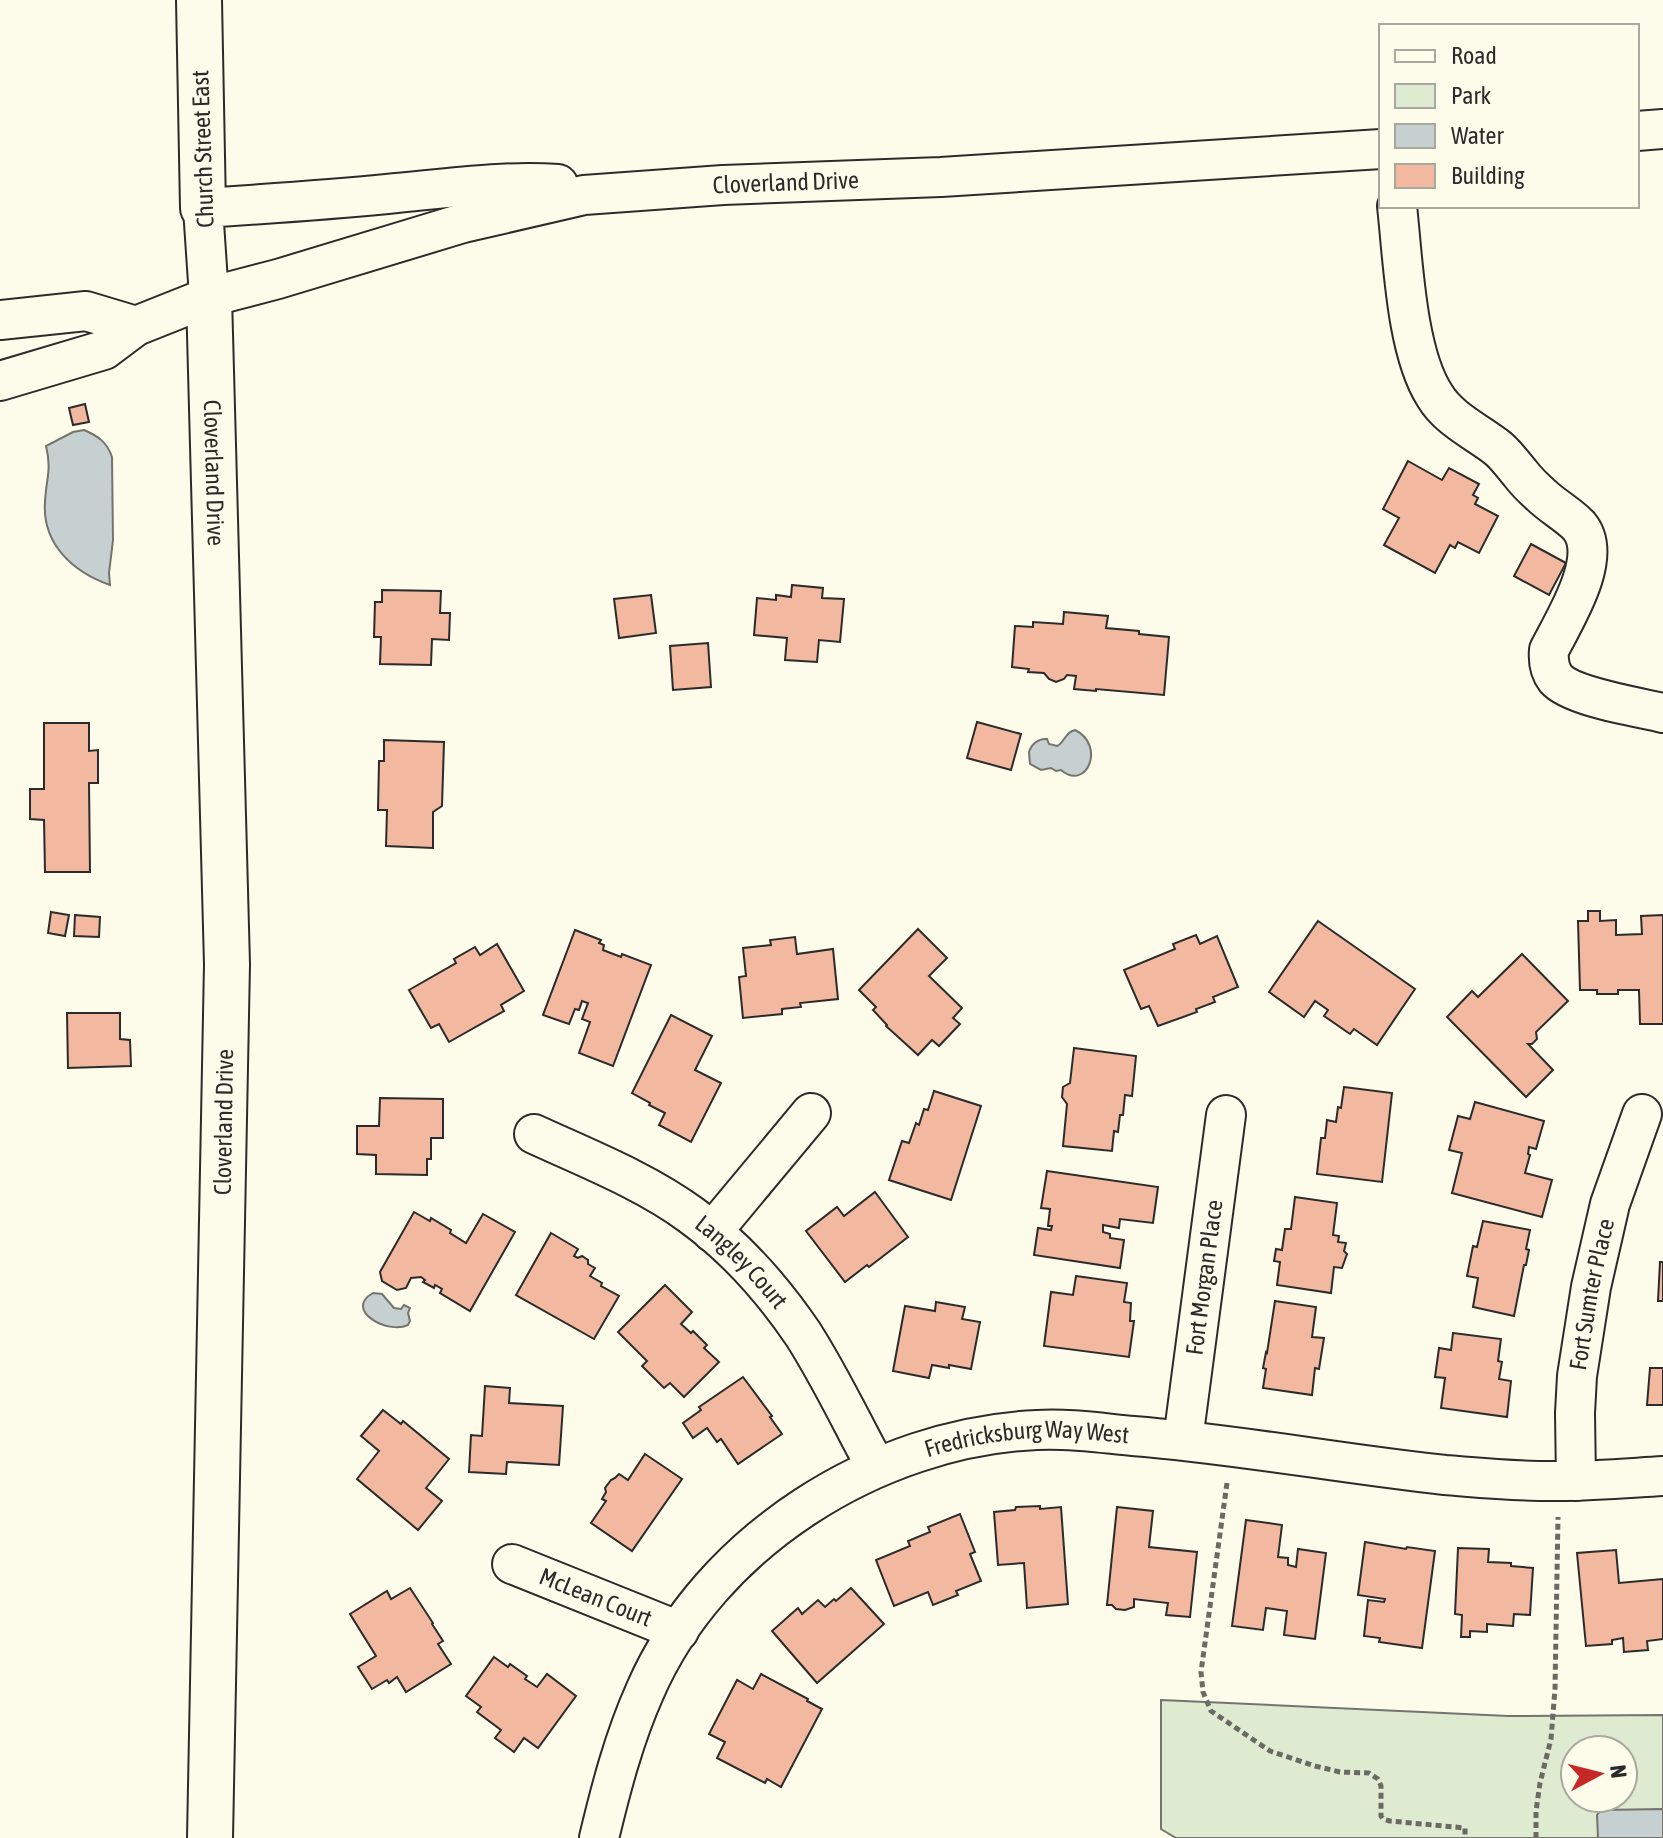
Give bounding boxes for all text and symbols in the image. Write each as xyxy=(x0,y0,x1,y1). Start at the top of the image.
legend xyxy=(1379,24,1639,208)
text: Road xyxy=(1451,42,1497,69)
street label: Church Street East xyxy=(186,70,219,228)
text: Park xyxy=(1451,82,1492,109)
text: Water xyxy=(1451,122,1504,149)
text: Building xyxy=(1451,162,1525,189)
street label: Cloverland Drive xyxy=(712,166,859,199)
street label: Cloverland Drive xyxy=(199,400,230,546)
street label: Cloverland Drive xyxy=(209,1049,238,1195)
street label: Fort Morgan Place xyxy=(1180,1198,1228,1357)
street label: Langley Court xyxy=(690,1209,793,1314)
street label: Fort Sumter Place xyxy=(1564,1216,1619,1372)
street label: Fredricksburg Way West xyxy=(921,1415,1130,1462)
street label: McLean Court xyxy=(536,1562,656,1632)
north arrow xyxy=(1559,1734,1639,1814)
text: N xyxy=(1605,1764,1633,1780)

